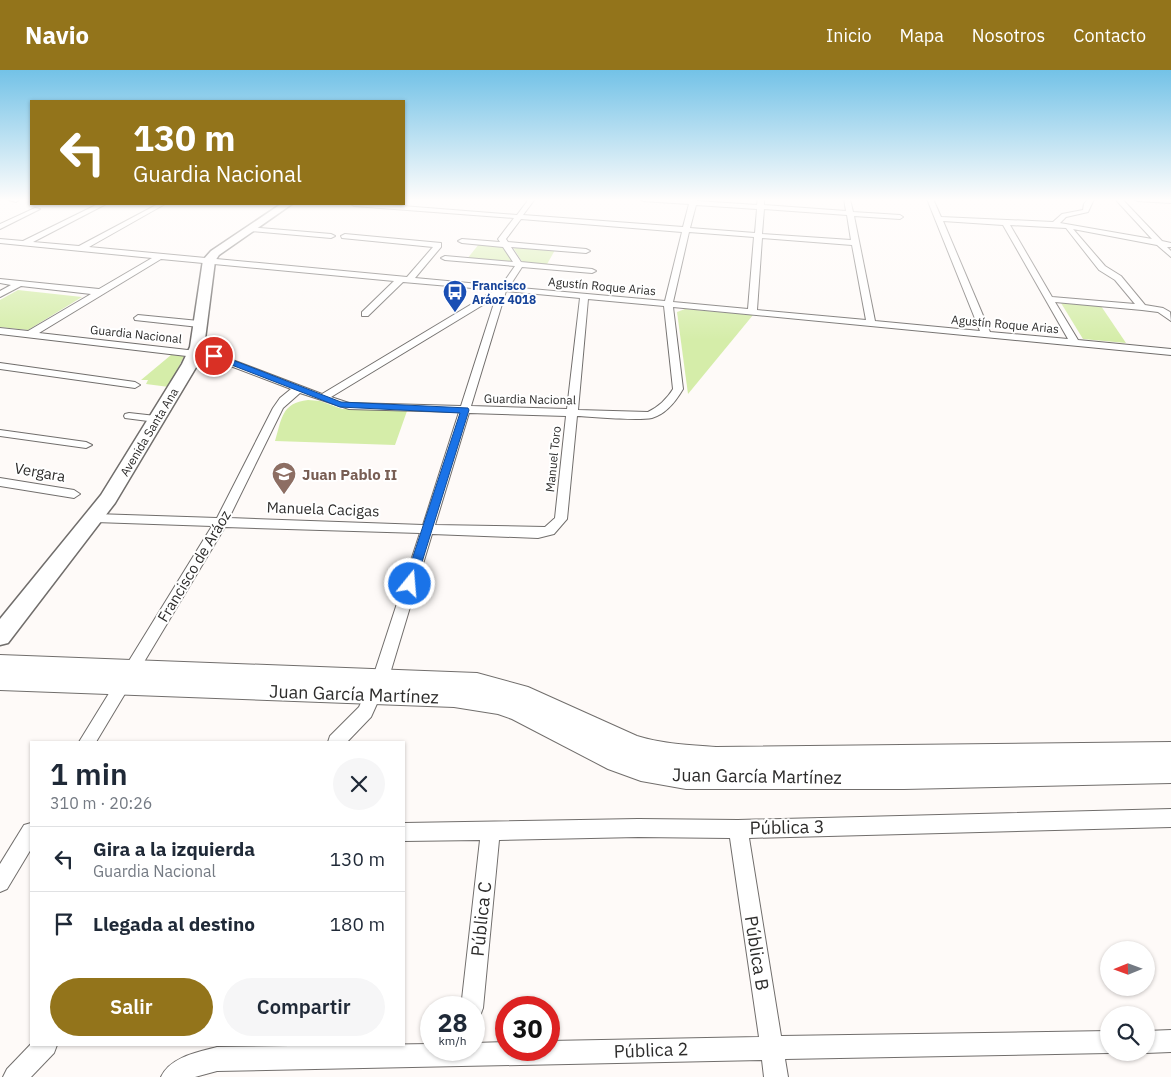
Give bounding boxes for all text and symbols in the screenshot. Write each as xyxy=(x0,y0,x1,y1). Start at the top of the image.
text: Navio xyxy=(25,19,89,51)
text: Inicio xyxy=(826,24,872,47)
text: Mapa xyxy=(900,24,944,47)
text: Nosotros xyxy=(972,24,1045,47)
text: Contacto xyxy=(1073,24,1146,47)
text: 130 m xyxy=(133,115,236,161)
icon: left xyxy=(50,120,115,185)
text: Guardia Nacional xyxy=(133,159,302,188)
street label: Agustín Roque Arias xyxy=(547,274,657,298)
place label: Francisco Aráoz 4018 xyxy=(472,278,536,307)
bus stop icon: Francisco Aráoz 4018 xyxy=(442,279,468,313)
street label: Agustín Roque Arias xyxy=(950,312,1060,336)
street label: Guardia Nacional xyxy=(89,322,183,346)
pin xyxy=(193,335,235,377)
icon: arrive xyxy=(200,342,228,370)
street label: Avenida Santa Ana xyxy=(117,385,182,479)
street label: Guardia Nacional xyxy=(484,391,576,407)
street label: Manuel Toro xyxy=(542,425,564,493)
street label: Vergara xyxy=(13,458,67,486)
school or university icon: Juan Pablo II xyxy=(271,461,297,495)
place label: Juan Pablo II xyxy=(302,465,397,484)
street label: Manuela Cacigas xyxy=(266,498,380,520)
street label: Francisco de Aráoz xyxy=(153,507,235,625)
position arrow xyxy=(383,557,435,609)
street label: Juan García Martínez xyxy=(269,680,439,708)
text: 1 min xyxy=(50,754,128,793)
button: close xyxy=(333,758,385,810)
street label: Juan García Martínez xyxy=(672,763,842,789)
text: 310 m · 20:26 xyxy=(50,793,152,813)
street label: Pública 3 xyxy=(749,815,825,839)
text: Gira a la izquierda xyxy=(93,837,255,861)
icon: left xyxy=(50,845,78,873)
text: 130 m xyxy=(330,847,385,871)
text: Guardia Nacional xyxy=(93,861,216,881)
street label: Pública C xyxy=(466,880,496,958)
icon: arrive xyxy=(50,910,78,938)
text: Llegada al destino xyxy=(93,912,255,936)
text: 180 m xyxy=(330,912,385,936)
street label: Pública B xyxy=(740,914,774,992)
north arrow xyxy=(1100,941,1155,996)
map controls xyxy=(1100,941,1155,1061)
button: Salir xyxy=(50,978,213,1036)
button: Compartir xyxy=(223,978,385,1036)
speed limit sign: 30 xyxy=(495,996,560,1061)
text: 28 xyxy=(437,1006,468,1039)
button: search xyxy=(1100,1006,1155,1061)
text: km/h xyxy=(438,1033,467,1048)
street label: Pública 2 xyxy=(613,1037,689,1063)

